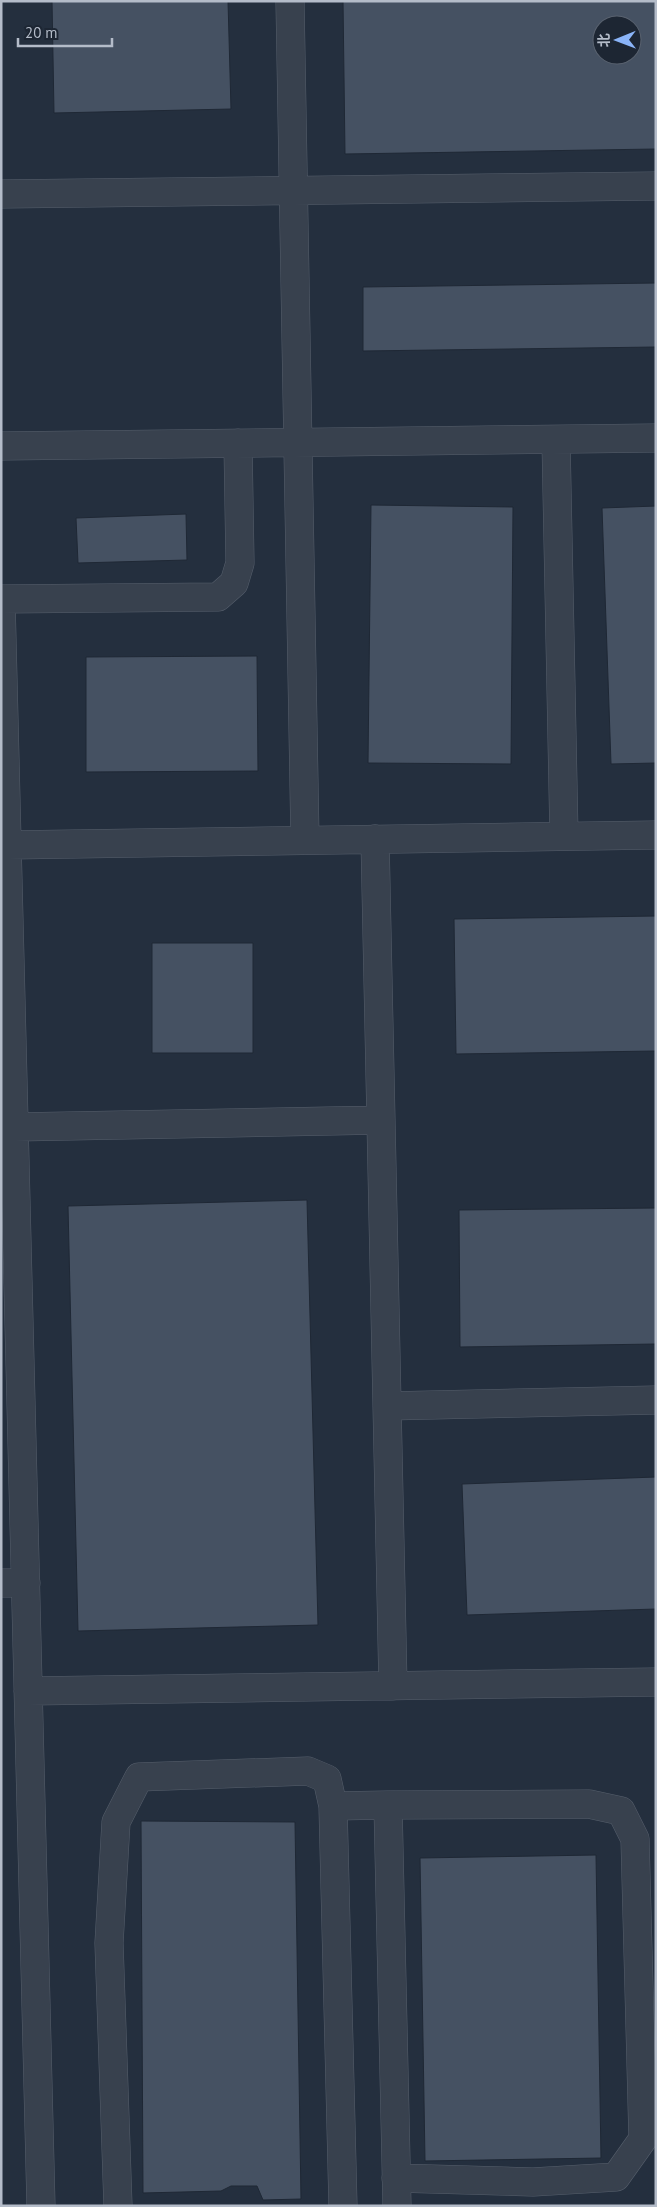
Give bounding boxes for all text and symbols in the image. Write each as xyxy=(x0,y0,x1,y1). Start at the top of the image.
scale bar xyxy=(18,15,111,47)
north arrow xyxy=(592,15,642,65)
text: 20 m xyxy=(25,23,58,42)
text: 北 xyxy=(595,33,613,47)

